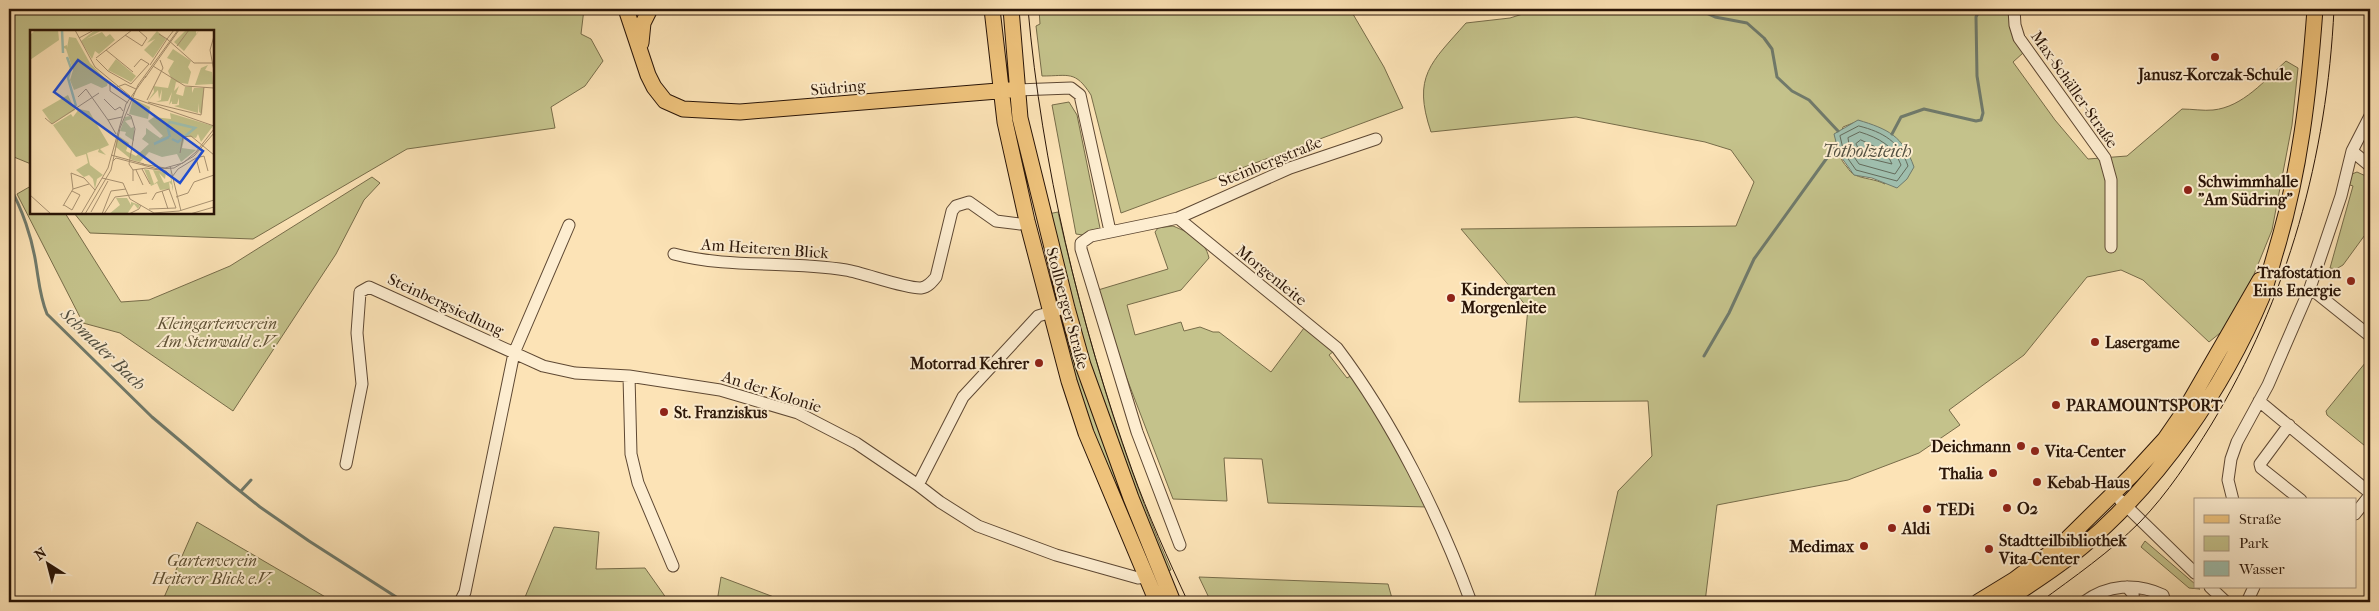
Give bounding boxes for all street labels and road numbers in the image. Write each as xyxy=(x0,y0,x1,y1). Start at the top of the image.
street label: Max-Schäller-Straße xyxy=(2027,27,2122,152)
street label: Südring xyxy=(810,76,867,99)
street label: Steinbergstraße xyxy=(1216,132,1325,191)
street label: Am Heiteren Blick xyxy=(700,234,830,262)
street label: Morgenleite xyxy=(1233,241,1311,310)
street label: Stollberger Straße xyxy=(1042,245,1093,371)
street label: Steinbergsiedlung xyxy=(385,269,507,340)
street label: An der Kolonie xyxy=(719,366,824,417)

